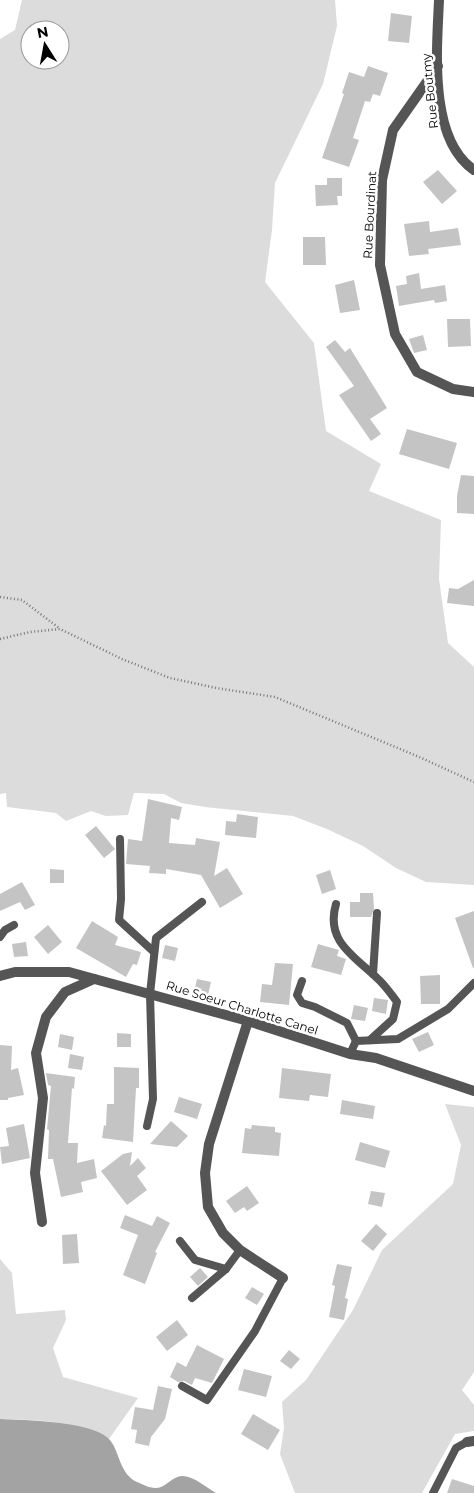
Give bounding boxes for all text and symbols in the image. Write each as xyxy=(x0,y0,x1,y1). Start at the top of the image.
north arrow xyxy=(20,20,70,70)
text: N xyxy=(35,22,50,42)
street label: Rue Boutmy xyxy=(418,52,441,129)
street label: Rue Bourdinat xyxy=(360,171,379,259)
street label: Rue Soeur Charlotte Canel xyxy=(164,977,320,1038)

